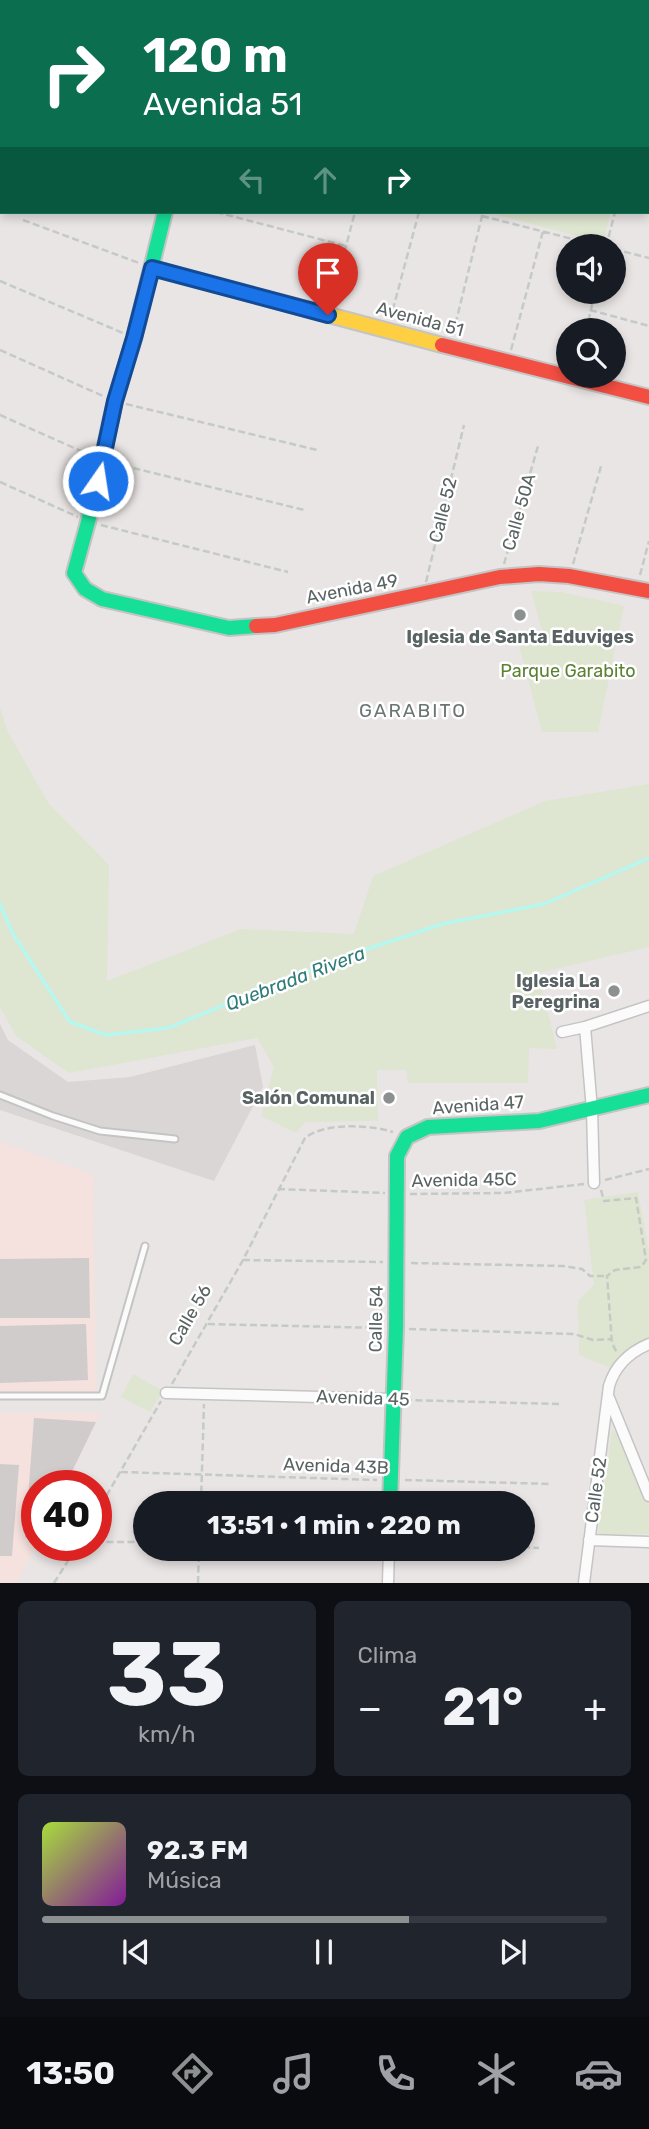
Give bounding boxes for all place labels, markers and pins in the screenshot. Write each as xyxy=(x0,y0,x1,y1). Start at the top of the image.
pin xyxy=(298,243,358,315)
marker: Iglesia de Santa Eduviges xyxy=(512,607,528,623)
place label: Iglesia de Santa Eduviges xyxy=(406,626,634,648)
place label: Iglesia La Peregrina xyxy=(512,970,600,1013)
marker: Iglesia La Peregrina xyxy=(606,983,622,999)
place label: Salón Comunal xyxy=(242,1087,375,1109)
marker: Salón Comunal xyxy=(381,1090,397,1106)

